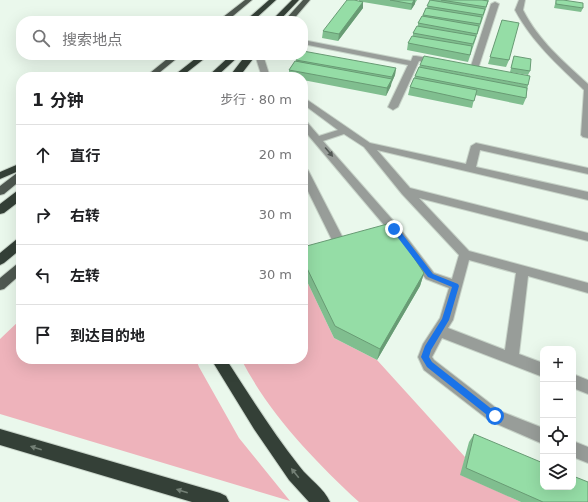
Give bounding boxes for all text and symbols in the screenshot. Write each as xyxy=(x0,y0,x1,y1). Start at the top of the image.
search box xyxy=(16,16,308,60)
icon: search xyxy=(30,27,52,49)
text: 搜索地点 xyxy=(62,31,122,49)
text: 1 分钟 xyxy=(32,90,84,110)
text: 步行 · 80 m xyxy=(220,92,292,107)
icon: ahead xyxy=(32,144,54,166)
text: 直行 xyxy=(70,147,100,165)
text: 20 m xyxy=(259,147,292,162)
one-way arrow xyxy=(325,147,334,157)
icon: right xyxy=(32,204,54,226)
text: 右转 xyxy=(70,207,100,225)
text: 30 m xyxy=(259,207,292,222)
route end xyxy=(385,220,403,238)
icon: left xyxy=(32,264,54,286)
text: 左转 xyxy=(70,267,100,285)
text: 30 m xyxy=(259,267,292,282)
icon: arrive xyxy=(32,324,54,346)
text: 到达目的地 xyxy=(70,327,145,345)
map controls xyxy=(540,346,576,490)
button: + xyxy=(540,346,576,382)
button: − xyxy=(540,382,576,418)
route start xyxy=(486,407,504,425)
button: locate xyxy=(540,418,576,454)
one-way arrow xyxy=(30,445,42,451)
button: layers xyxy=(540,454,576,490)
one-way arrow xyxy=(290,468,299,478)
one-way arrow xyxy=(176,488,188,494)

